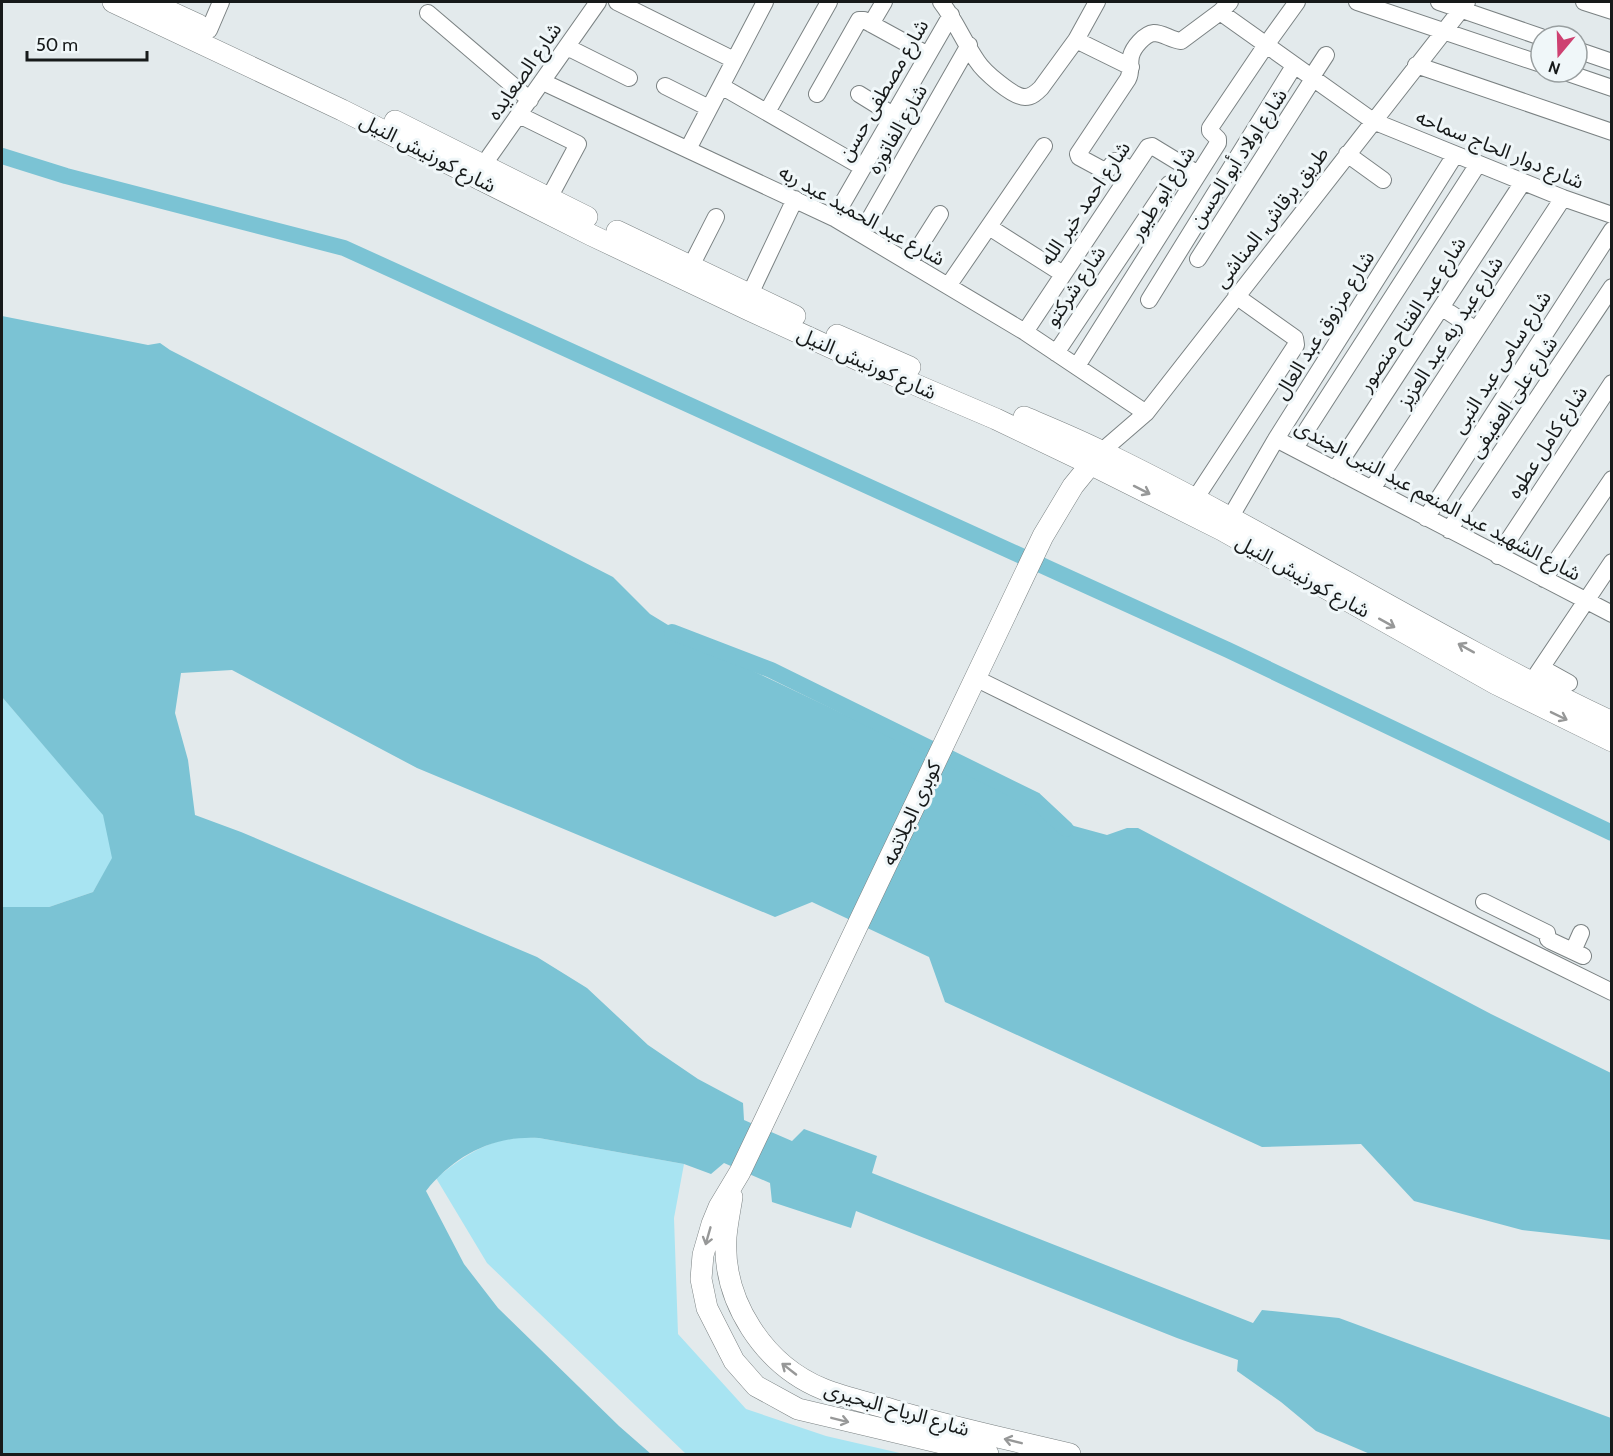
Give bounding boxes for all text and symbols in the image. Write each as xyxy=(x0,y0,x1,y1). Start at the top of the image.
street label: شارع مصطفى حسن xyxy=(833,15,936,167)
street label: شارع الصعايده xyxy=(482,18,569,126)
scale bar xyxy=(27,24,147,62)
north arrow xyxy=(1529,24,1589,84)
text: 50 m xyxy=(36,34,78,56)
text: N xyxy=(1546,57,1563,79)
street label: شارع الفاتوره xyxy=(862,80,935,179)
street label: شارع اولاد أبو الحسن xyxy=(1184,84,1294,234)
street label: شارع دوار الحاج سماحه xyxy=(1411,104,1587,196)
street label: شارع كورنيش النيل xyxy=(355,108,500,200)
street label: شارع احمد خير الله xyxy=(1035,137,1138,271)
street label: شارع ابو طيور xyxy=(1123,142,1203,246)
street label: طريق برقاش, المناشى xyxy=(1208,142,1334,293)
street label: شارع عبد الحميد عبد ربه xyxy=(773,159,949,273)
street label: شارع عبد الفتاح منصور xyxy=(1353,232,1473,398)
street label: شارع شركتو xyxy=(1039,241,1113,332)
street label: شارع مرزوق عبد العال xyxy=(1269,246,1382,405)
street label: شارع عبد ربه عبد العزيز xyxy=(1392,252,1510,415)
street label: شارع سامى عبد النبى xyxy=(1446,286,1559,439)
street label: شارع كورنيش النيل xyxy=(793,322,940,407)
street label: شارع على العفيفى xyxy=(1464,332,1565,464)
street label: شارع كامل عطوه xyxy=(1502,381,1595,504)
street label: شارع الشهيد عبد المنعم عبد النبى الجندى xyxy=(1290,414,1585,588)
one-way arrow xyxy=(1133,485,1151,497)
street label: شارع كورنيش النيل xyxy=(1230,529,1374,625)
one-way arrow xyxy=(1379,618,1396,630)
one-way arrow xyxy=(1458,642,1475,654)
one-way arrow xyxy=(1550,710,1568,722)
street label: كوبرى الجلاتمه xyxy=(876,756,946,869)
one-way arrow xyxy=(702,1226,713,1245)
one-way arrow xyxy=(781,1362,797,1375)
street label: شارع الرياح البحيرى xyxy=(821,1377,972,1444)
one-way arrow xyxy=(831,1414,850,1426)
one-way arrow xyxy=(1004,1434,1023,1446)

